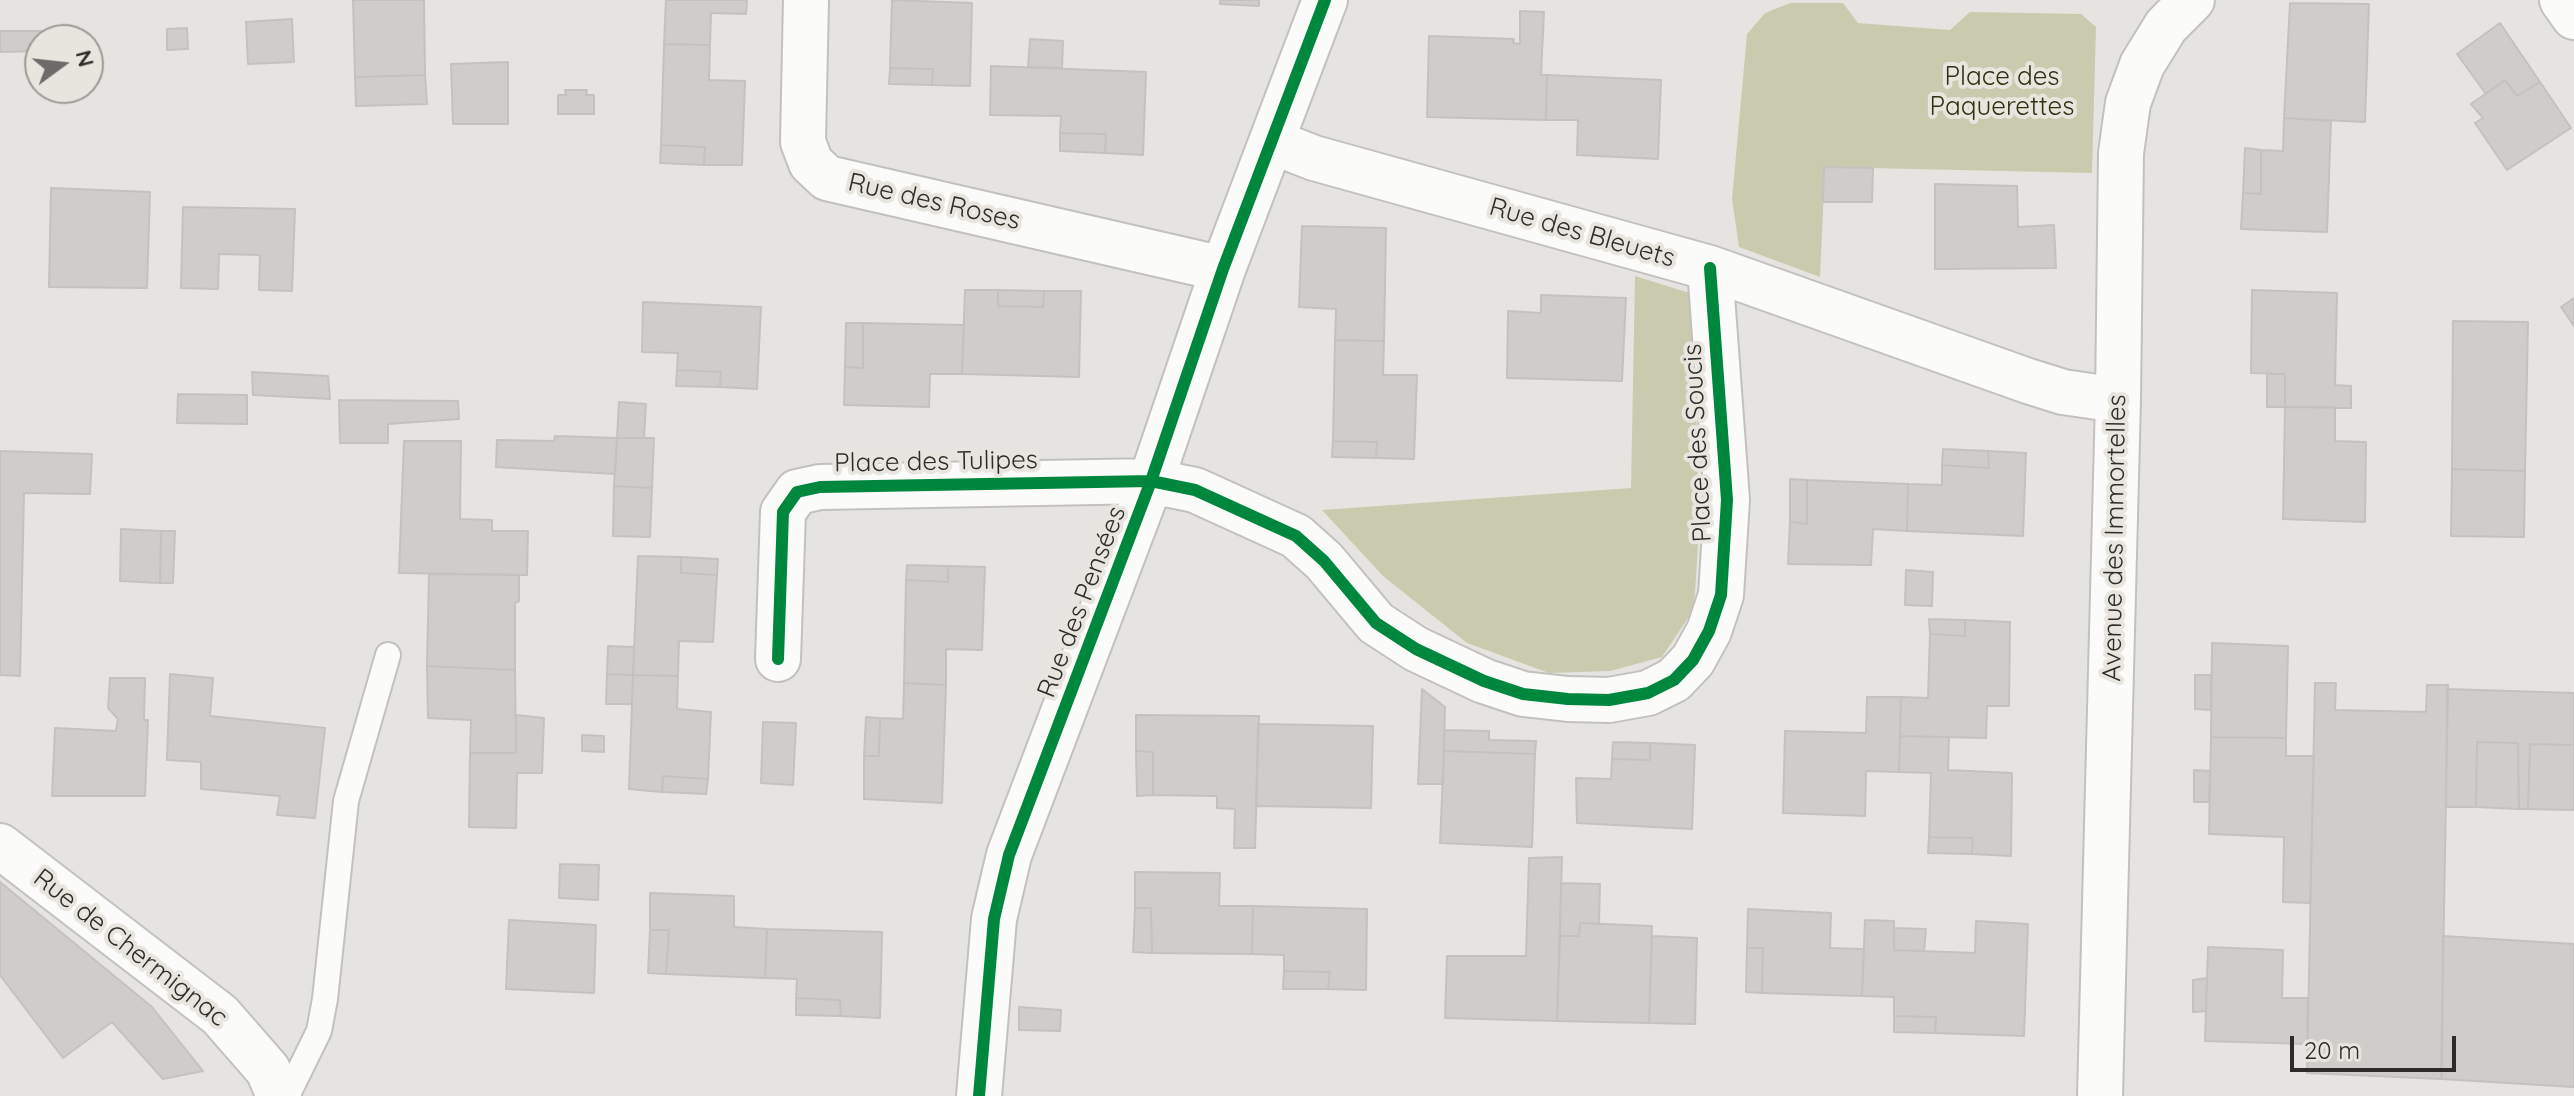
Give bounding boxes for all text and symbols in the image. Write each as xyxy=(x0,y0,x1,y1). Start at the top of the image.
north arrow xyxy=(24,24,104,104)
text: N xyxy=(70,47,101,70)
park label: Place des Paquerettes xyxy=(1930,61,2074,122)
street label: Rue des Roses xyxy=(845,167,1023,237)
street label: Rue des Bleuets xyxy=(1486,192,1678,274)
street label: Place des Soucis xyxy=(1677,343,1719,543)
street label: Avenue des Immortelles xyxy=(2097,394,2133,682)
street label: Place des Tulipes xyxy=(834,445,1038,479)
street label: Rue des Pensées xyxy=(1031,502,1133,702)
street label: Rue de Chermignac xyxy=(27,863,233,1033)
scale bar xyxy=(2294,1020,2460,1070)
text: 20 m xyxy=(2304,1035,2360,1065)

